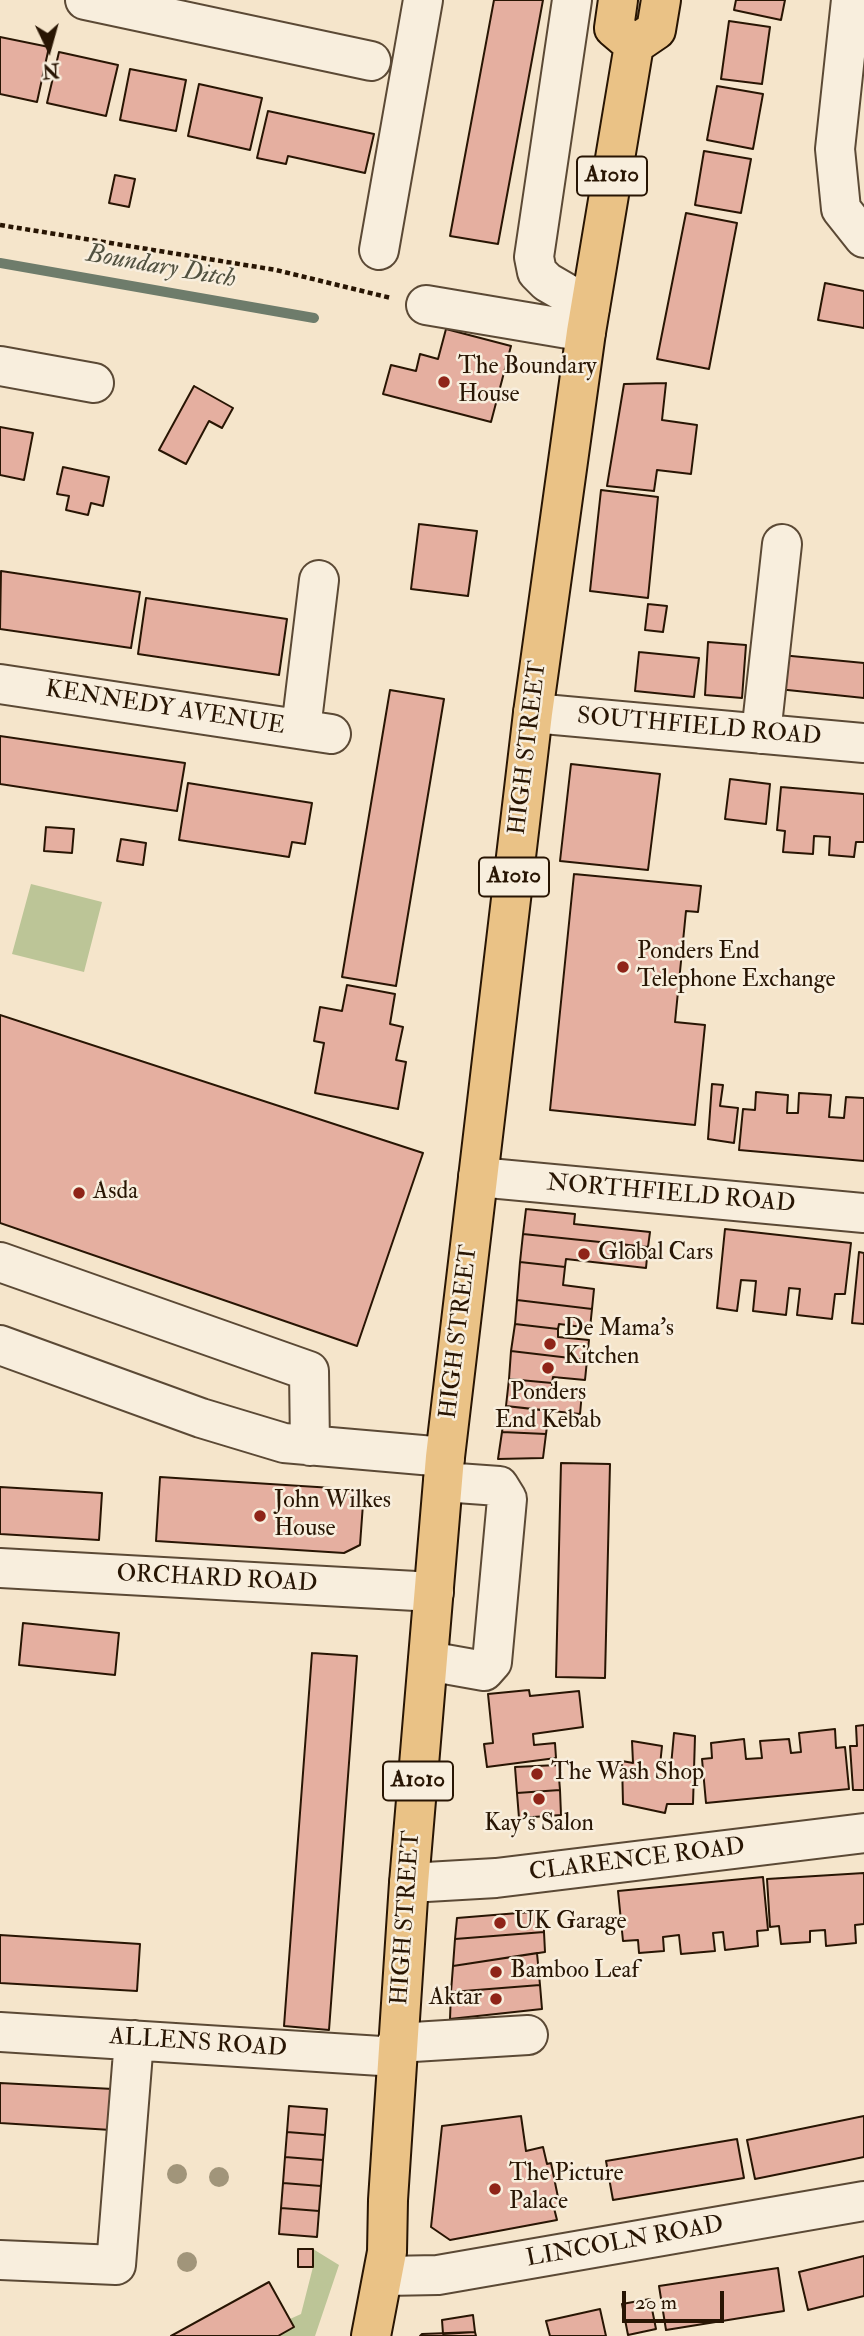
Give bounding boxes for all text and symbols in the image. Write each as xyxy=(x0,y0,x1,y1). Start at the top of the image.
north arrow xyxy=(14,14,84,84)
text: N xyxy=(41,57,60,83)
road number: A1010 xyxy=(577,156,647,196)
water label: Boundary Ditch xyxy=(84,239,238,297)
place label: The Boundary House xyxy=(458,354,597,410)
marker: The Boundary House xyxy=(436,374,452,390)
street label: HIGH STREET xyxy=(504,659,554,837)
street label: KENNEDY AVENUE xyxy=(43,676,287,742)
street label: SOUTHFIELD ROAD xyxy=(576,703,822,753)
road number: A1010 xyxy=(479,858,549,897)
place label: Ponders End Telephone Exchange xyxy=(637,939,836,995)
marker: Ponders End Telephone Exchange xyxy=(615,959,631,975)
street label: NORTHFIELD ROAD xyxy=(546,1170,796,1220)
place label: Asda xyxy=(93,1179,138,1207)
marker: Asda xyxy=(71,1185,87,1201)
place label: Global Cars xyxy=(598,1240,713,1268)
street label: HIGH STREET xyxy=(435,1243,485,1421)
marker: Global Cars xyxy=(576,1246,592,1262)
place label: De Mama's Kitchen xyxy=(564,1316,674,1372)
marker: De Mama's Kitchen xyxy=(542,1336,558,1352)
marker: Ponders End Kebab xyxy=(540,1360,556,1376)
place label: Ponders End Kebab xyxy=(495,1380,601,1436)
place label: John Wilkes House xyxy=(274,1488,391,1544)
marker: John Wilkes House xyxy=(252,1508,268,1524)
street label: ORCHARD ROAD xyxy=(116,1560,318,1600)
place label: The Wash Shop xyxy=(551,1760,704,1788)
road number: A1010 xyxy=(383,1762,453,1800)
marker: The Wash Shop xyxy=(529,1766,545,1782)
marker: Kay's Salon xyxy=(531,1791,547,1807)
place label: Kay's Salon xyxy=(484,1811,594,1839)
street label: HIGH STREET xyxy=(387,1830,427,2006)
street label: CLARENCE ROAD xyxy=(528,1833,746,1889)
place label: UK Garage xyxy=(514,1909,627,1937)
marker: UK Garage xyxy=(492,1915,508,1931)
place label: Bamboo Leaf xyxy=(510,1958,639,1986)
marker: Bamboo Leaf xyxy=(488,1964,504,1980)
place label: Aktar xyxy=(429,1985,482,2013)
marker: Aktar xyxy=(488,1991,504,2007)
street label: ALLENS ROAD xyxy=(108,2023,288,2065)
place label: The Picture Palace xyxy=(509,2161,623,2217)
marker: The Picture Palace xyxy=(487,2181,503,2197)
street label: LINCOLN ROAD xyxy=(524,2211,726,2275)
scale bar xyxy=(626,2276,728,2320)
text: 20 m xyxy=(635,2289,677,2316)

